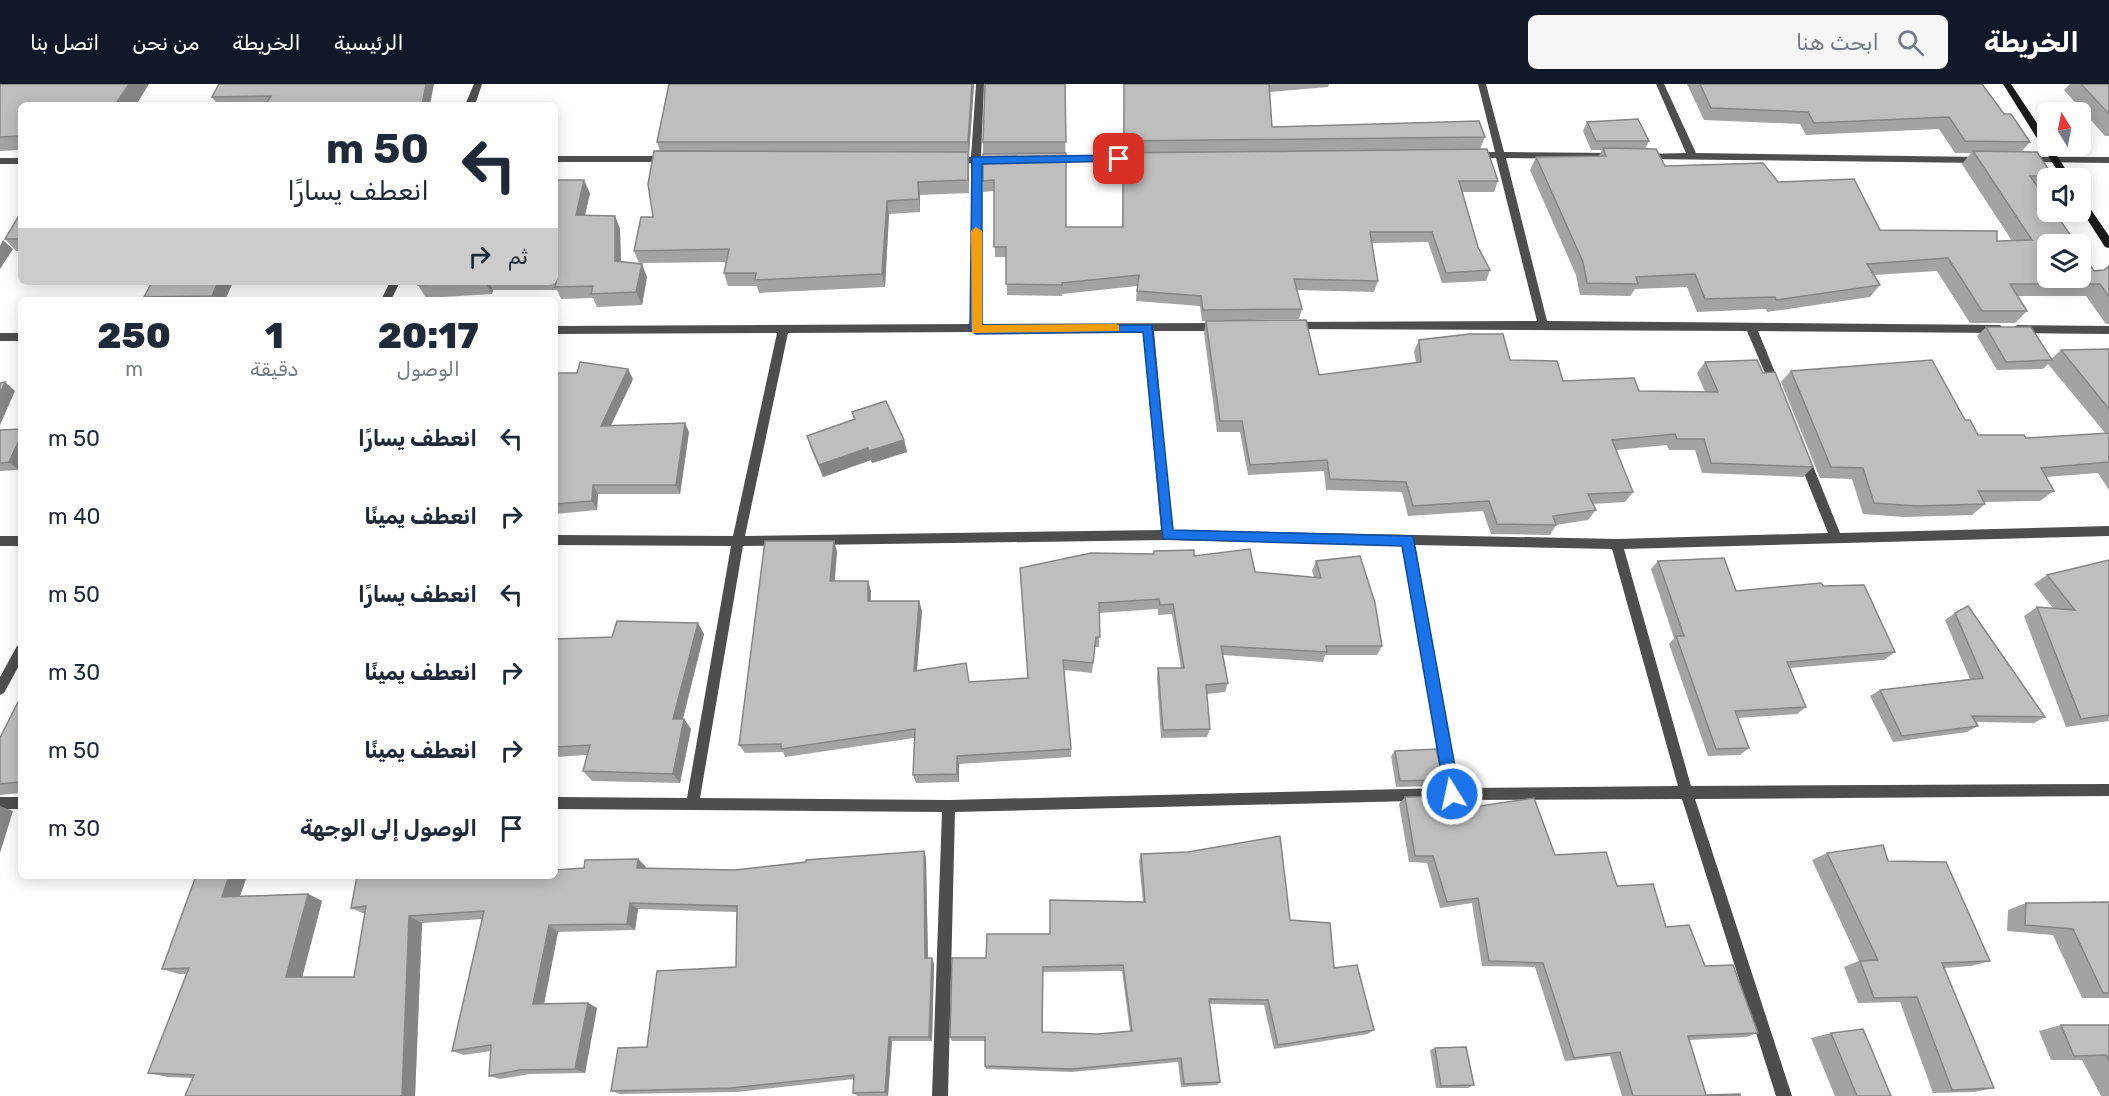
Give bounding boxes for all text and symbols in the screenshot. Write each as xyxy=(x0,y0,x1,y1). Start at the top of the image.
search box xyxy=(1528,15,1948,69)
icon: search xyxy=(1894,26,1927,59)
text: الخريطة xyxy=(1984,26,2079,59)
text: ابحث هنا xyxy=(1796,29,1879,56)
text: اتصل بنا xyxy=(30,30,99,55)
text: من نحن xyxy=(132,30,199,55)
text: الخريطة xyxy=(232,30,301,55)
text: الرئيسية xyxy=(334,30,404,55)
north arrow xyxy=(2037,102,2091,156)
map controls xyxy=(2037,102,2091,288)
text: 50 m xyxy=(326,124,429,174)
icon: left xyxy=(450,126,528,204)
pin xyxy=(1093,133,1144,184)
icon: arrive xyxy=(1102,142,1135,175)
button: sound xyxy=(2037,168,2091,222)
text: انعطف يسارًا xyxy=(287,175,429,207)
button: layers xyxy=(2037,234,2091,288)
icon: right xyxy=(463,240,496,273)
text: ثم xyxy=(508,243,528,270)
text: 250 xyxy=(97,314,171,357)
text: 1 xyxy=(265,314,284,357)
text: 20:17 xyxy=(378,314,479,357)
text: m xyxy=(125,357,143,381)
text: دقيقة xyxy=(250,357,298,381)
text: الوصول xyxy=(397,357,460,381)
icon: left xyxy=(495,422,528,455)
text: 50 m xyxy=(48,425,100,452)
text: انعطف يسارًا xyxy=(358,425,477,452)
icon: right xyxy=(495,500,528,533)
text: 40 m xyxy=(48,503,101,530)
text: انعطف يمينًا xyxy=(364,503,477,530)
icon: left xyxy=(495,578,528,611)
text: 50 m xyxy=(48,581,100,608)
text: انعطف يسارًا xyxy=(358,581,477,608)
icon: right xyxy=(495,656,528,689)
text: 30 m xyxy=(48,659,100,686)
text: انعطف يمينًا xyxy=(364,659,477,686)
icon: right xyxy=(495,734,528,767)
text: 50 m xyxy=(48,737,100,764)
text: انعطف يمينًا xyxy=(364,737,477,764)
position arrow xyxy=(1420,762,1484,826)
icon: arrive xyxy=(495,812,528,845)
text: 30 m xyxy=(48,815,100,842)
text: الوصول إلى الوجهة xyxy=(300,815,477,842)

